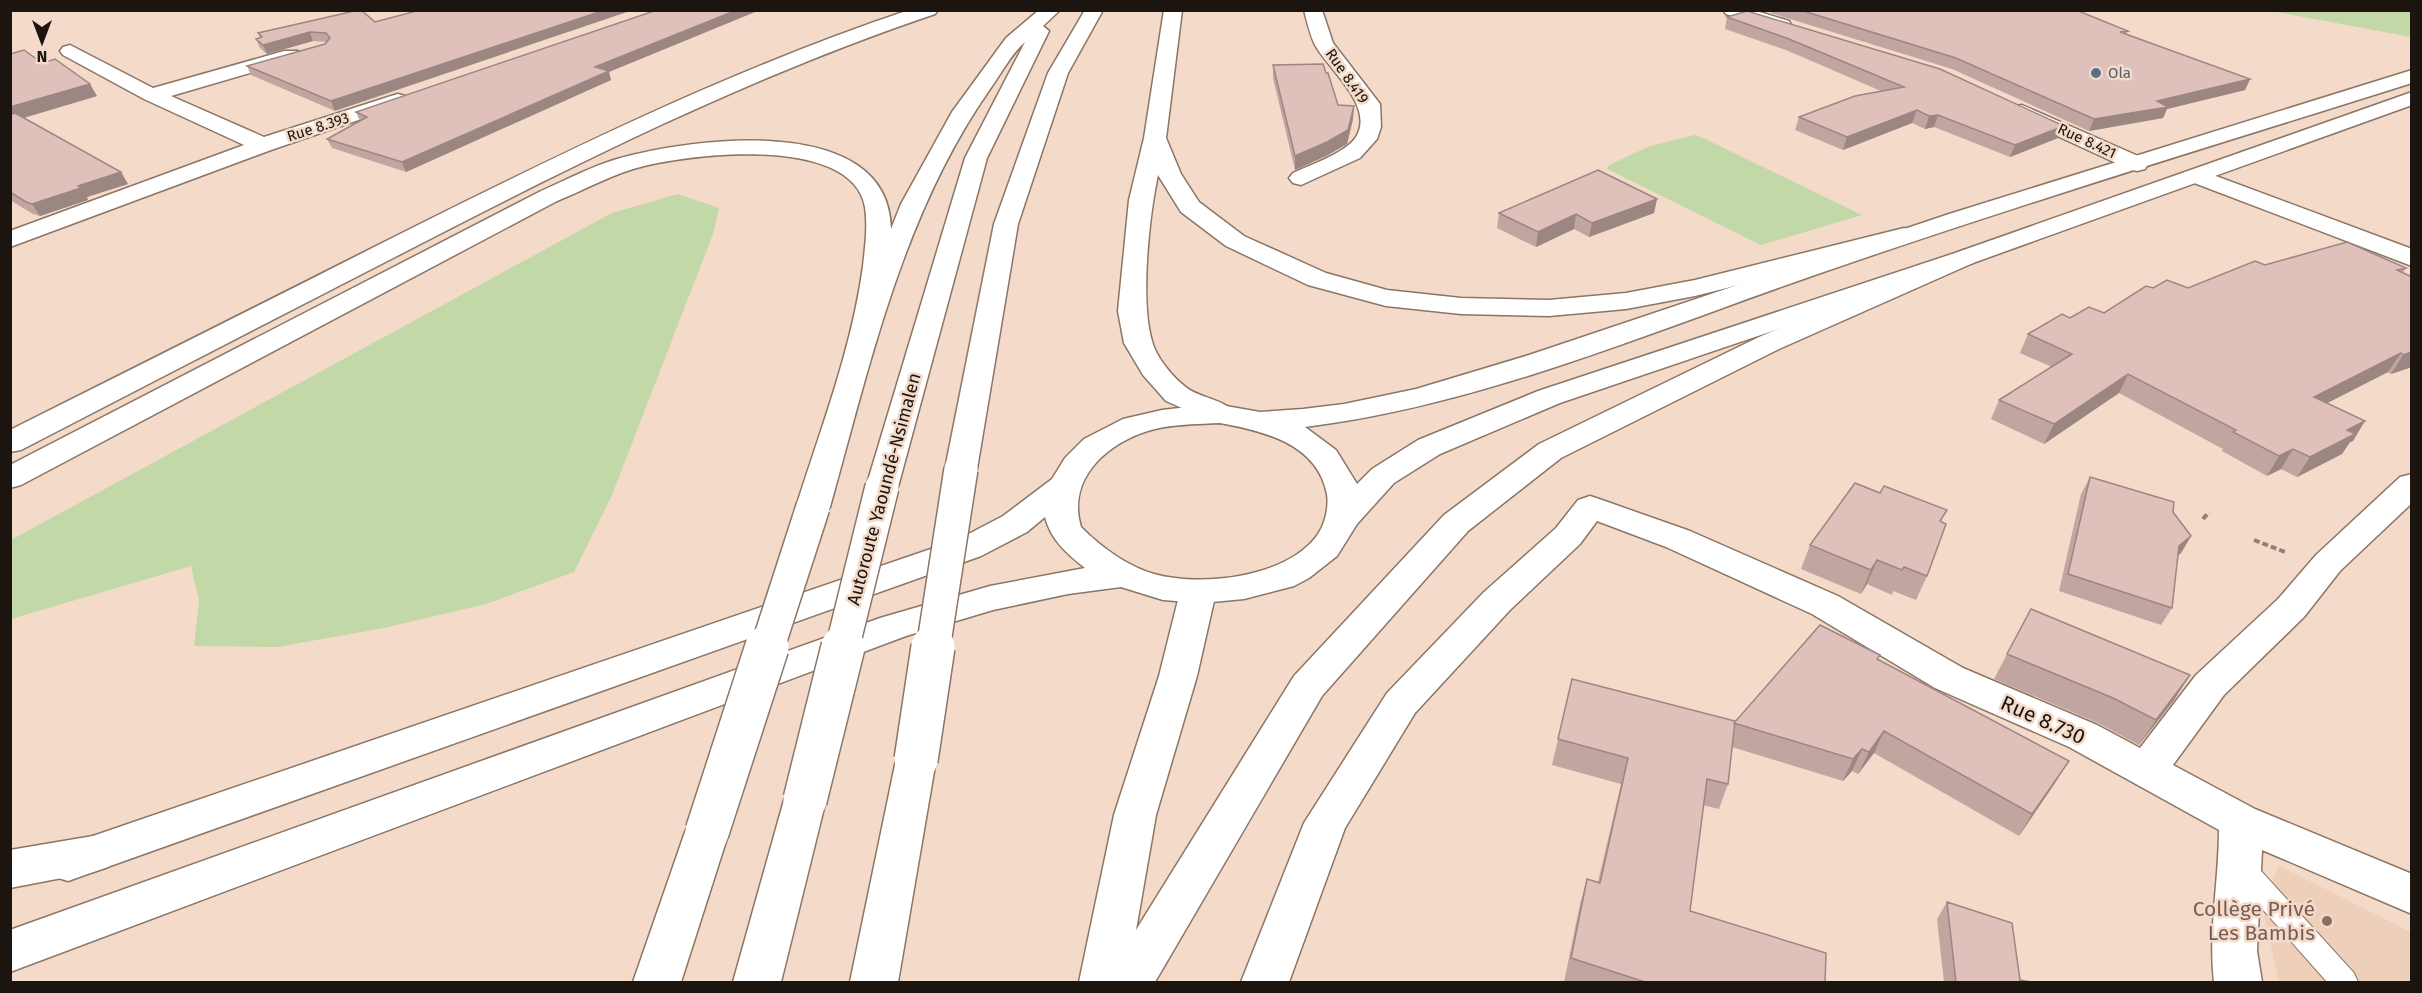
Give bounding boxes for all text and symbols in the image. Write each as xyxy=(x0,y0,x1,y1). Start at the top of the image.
north arrow xyxy=(12,12,72,72)
street label: Rue 8.419 xyxy=(1322,45,1372,107)
text: N xyxy=(37,47,47,66)
place label: Ola xyxy=(2108,64,2131,82)
marker: Ola xyxy=(2089,66,2103,80)
street label: Rue 8.393 xyxy=(285,109,351,145)
street label: Rue 8.421 xyxy=(2055,120,2119,162)
street label: Autoroute Yaoundé-Nsimalen xyxy=(842,370,926,608)
street label: Rue 8.730 xyxy=(1997,690,2089,750)
place label: Collège Privé Les Bambis xyxy=(2193,896,2315,946)
marker: Collège Privé Les Bambis xyxy=(2320,914,2334,928)

